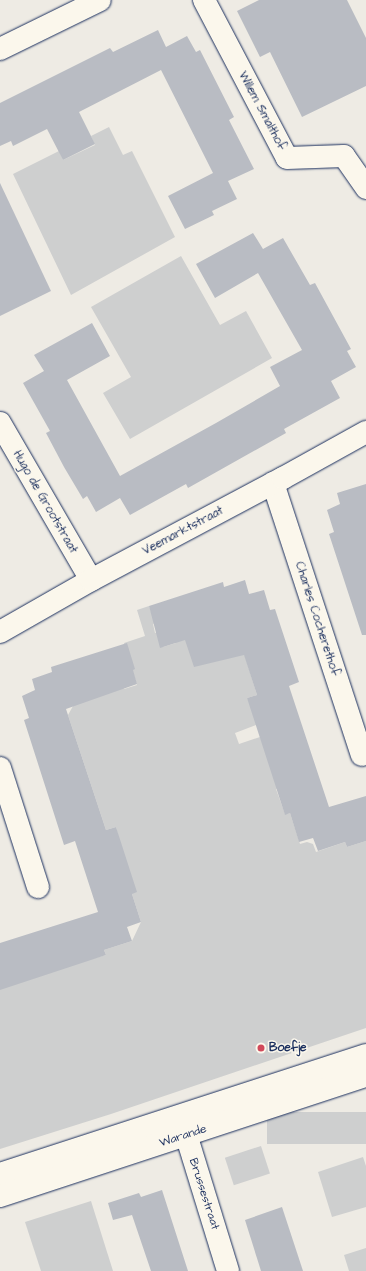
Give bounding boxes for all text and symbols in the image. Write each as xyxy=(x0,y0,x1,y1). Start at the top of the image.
street label: Willem Smalthof xyxy=(235,69,289,153)
street label: Hugo de Grootstraat xyxy=(10,448,80,556)
street label: Veemarktstraat xyxy=(140,504,226,558)
street label: Charles Cocherethof xyxy=(292,560,342,678)
place label: Boefje xyxy=(269,1041,307,1055)
marker: Boefje xyxy=(256,1043,266,1053)
street label: Warande xyxy=(158,1122,208,1150)
street label: Brussestraat xyxy=(186,1156,222,1232)

